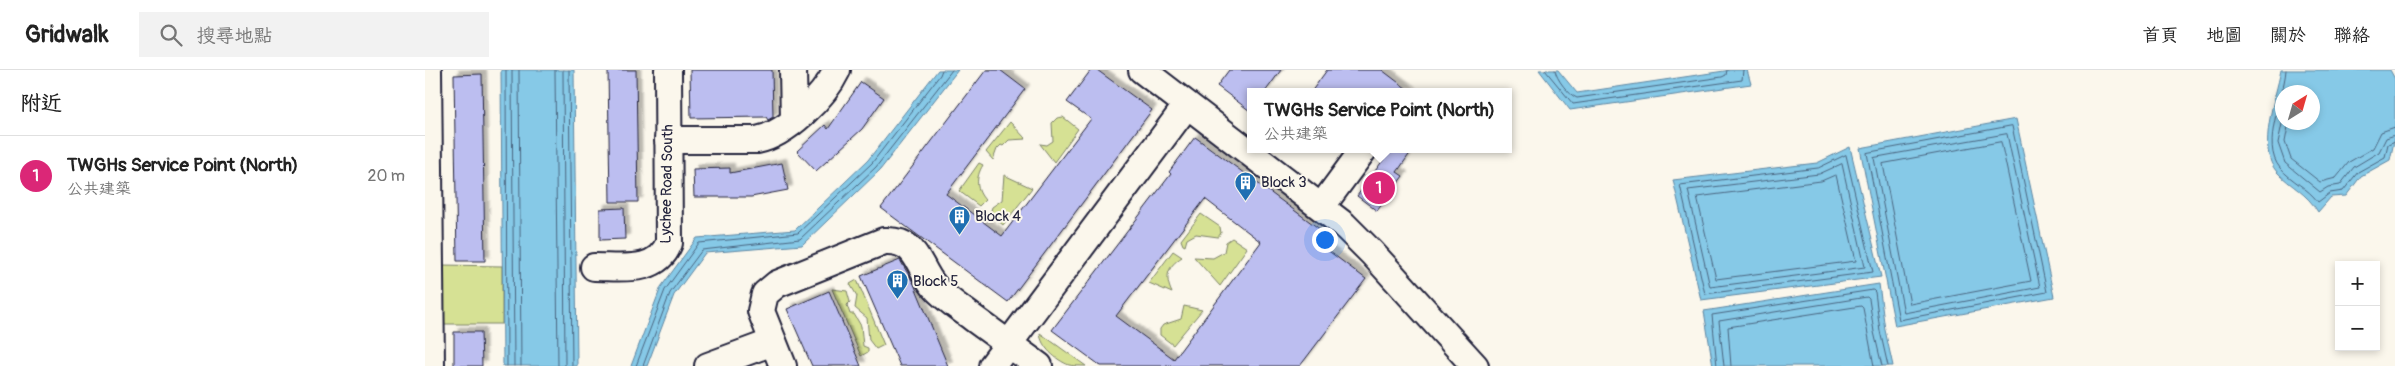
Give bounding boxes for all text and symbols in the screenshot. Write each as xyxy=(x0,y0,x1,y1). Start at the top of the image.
search box xyxy=(139,12,489,57)
text: Gridwalk xyxy=(25,20,109,49)
icon: search xyxy=(157,21,185,49)
text: 搜尋地點 xyxy=(197,24,273,48)
text: 首頁 xyxy=(2142,24,2178,47)
text: 地圖 xyxy=(2206,24,2242,47)
text: 關於 xyxy=(2270,24,2306,47)
text: 聯絡 xyxy=(2334,24,2370,47)
north arrow xyxy=(2275,85,2320,130)
popup xyxy=(1247,88,1512,153)
text: 附近 xyxy=(20,90,62,117)
text: TWGHs Service Point (North) xyxy=(1264,98,1495,122)
street label: Lychee Road South xyxy=(656,124,678,244)
text: 公共建築 xyxy=(1264,124,1328,144)
text: TWGHs Service Point (North) xyxy=(67,153,298,177)
text: 1 xyxy=(33,166,39,186)
text: 20 m xyxy=(367,166,405,186)
pin: 1 xyxy=(1363,169,1395,207)
building icon: Block 3 xyxy=(1233,170,1257,201)
place label: Block 3 xyxy=(1261,173,1307,192)
text: 公共建築 xyxy=(67,179,131,199)
building icon: Block 4 xyxy=(947,204,971,235)
place label: Block 4 xyxy=(975,207,1021,226)
your location xyxy=(1312,227,1338,253)
map controls xyxy=(2335,261,2380,351)
button: + xyxy=(2335,261,2380,306)
building icon: Block 5 xyxy=(885,269,909,300)
place label: Block 5 xyxy=(913,272,958,291)
button: − xyxy=(2335,306,2380,351)

